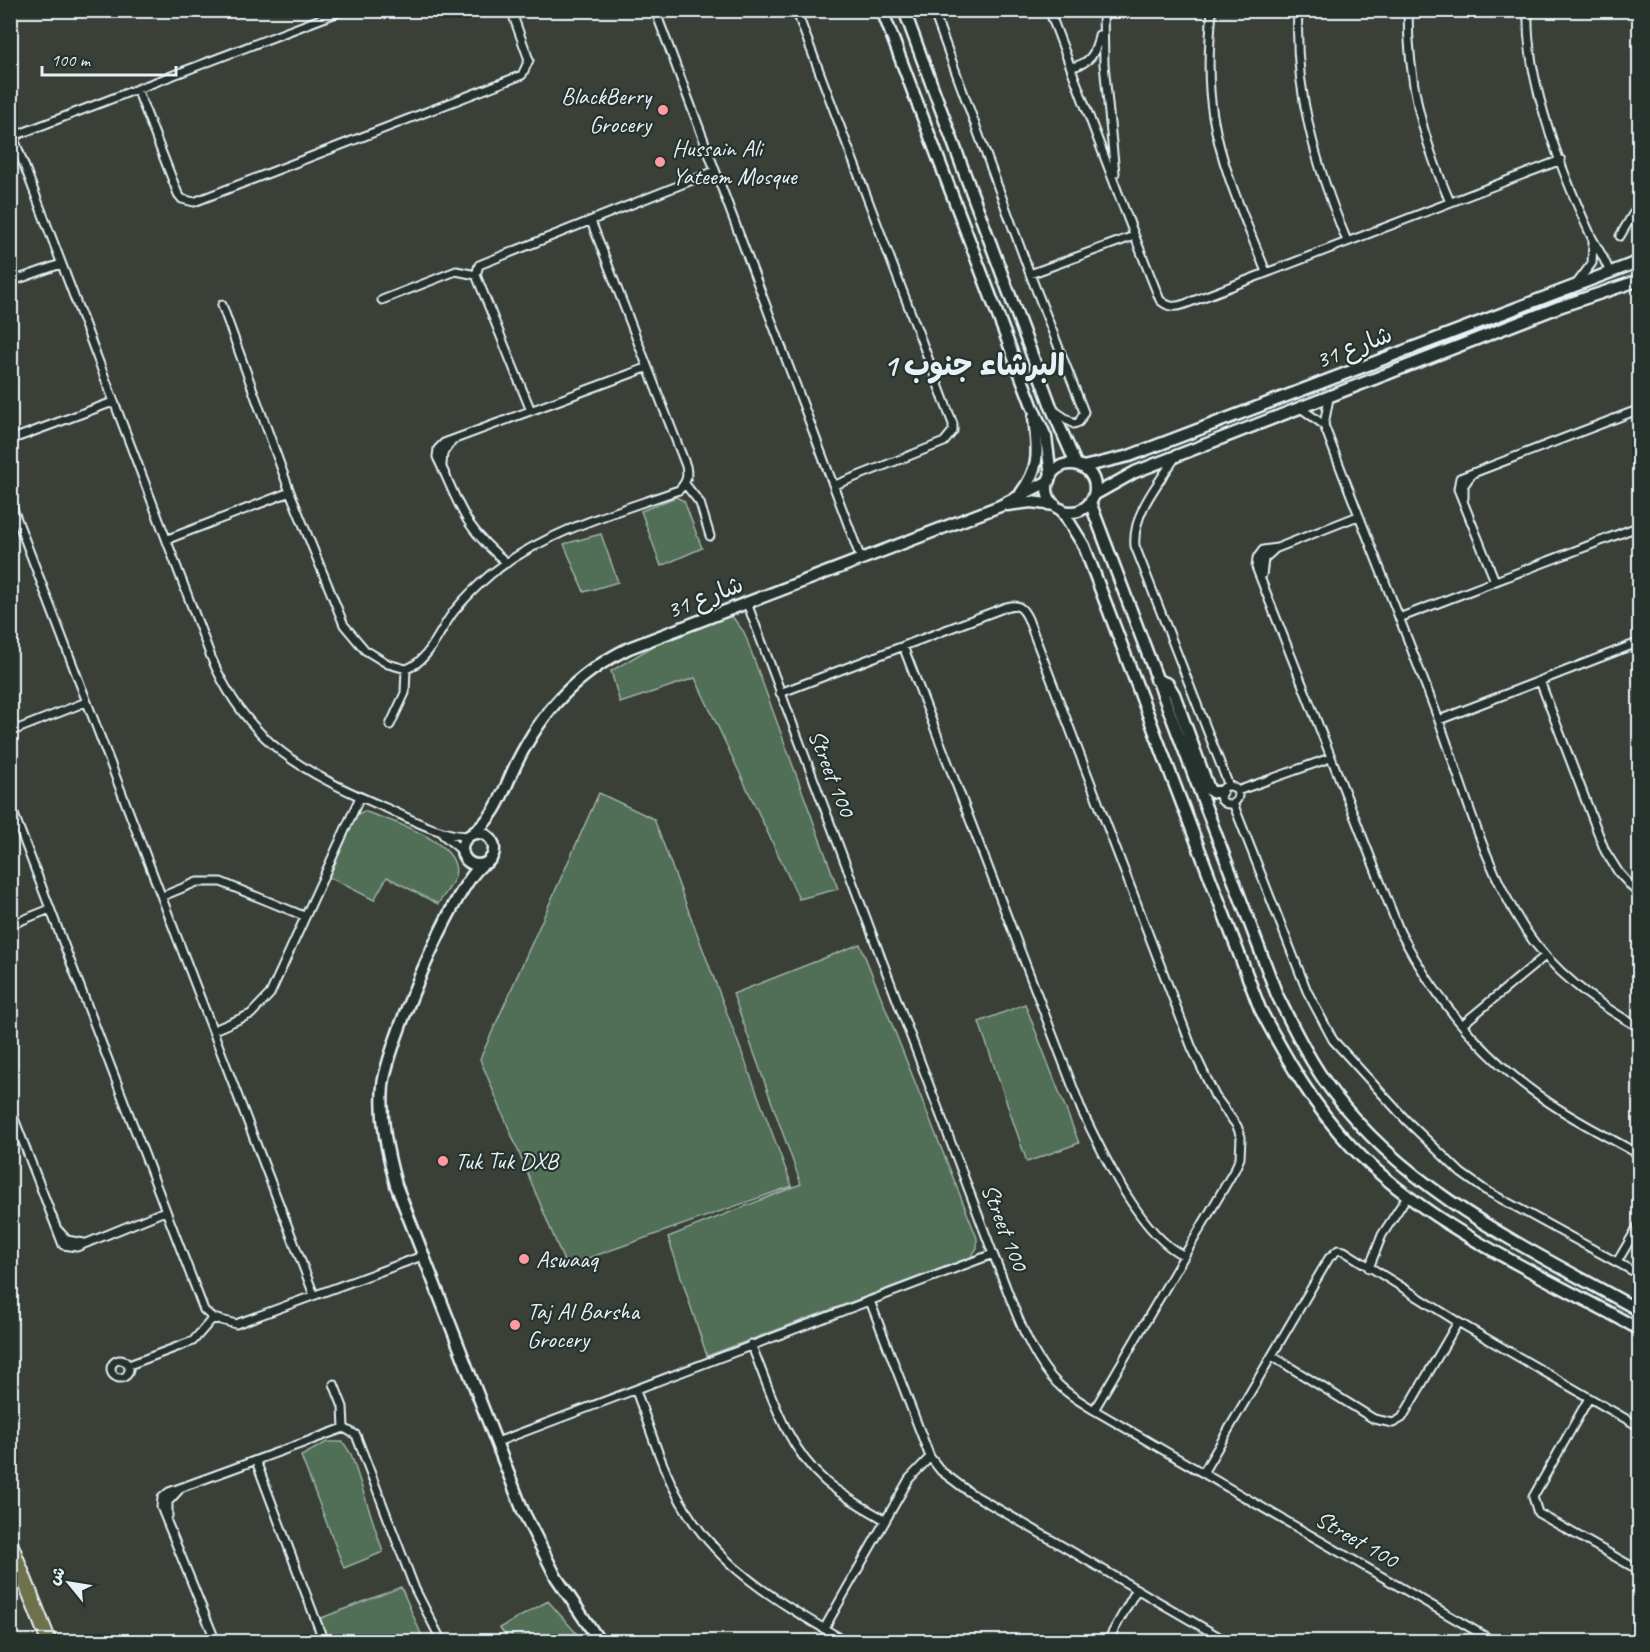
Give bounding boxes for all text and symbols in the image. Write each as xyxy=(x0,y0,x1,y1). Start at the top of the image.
scale bar xyxy=(42,39,176,77)
text: 100 m xyxy=(51,49,92,71)
place label: BlackBerry Grocery xyxy=(561,81,653,139)
marker: BlackBerry Grocery xyxy=(656,103,670,117)
place label: Hussain Ali Yateem Mosque xyxy=(672,133,799,191)
marker: Hussain Ali Yateem Mosque xyxy=(653,155,667,169)
street label: شارع 31 xyxy=(1312,319,1397,377)
district label: البرشاء جنوب 1 xyxy=(883,346,1065,384)
street label: شارع 31 xyxy=(663,569,748,627)
street label: Street 100 xyxy=(802,725,863,823)
place label: Tuk Tuk DXB xyxy=(455,1146,560,1176)
marker: Tuk Tuk DXB xyxy=(436,1154,450,1168)
street label: Street 100 xyxy=(975,1179,1036,1277)
place label: Aswaaq xyxy=(536,1244,600,1274)
marker: Aswaaq xyxy=(517,1252,531,1266)
place label: Taj Al Barsha Grocery xyxy=(527,1296,641,1354)
marker: Taj Al Barsha Grocery xyxy=(508,1318,522,1332)
street label: Street 100 xyxy=(1310,1503,1406,1576)
north arrow xyxy=(39,1553,99,1613)
text: ش xyxy=(44,1563,70,1589)

